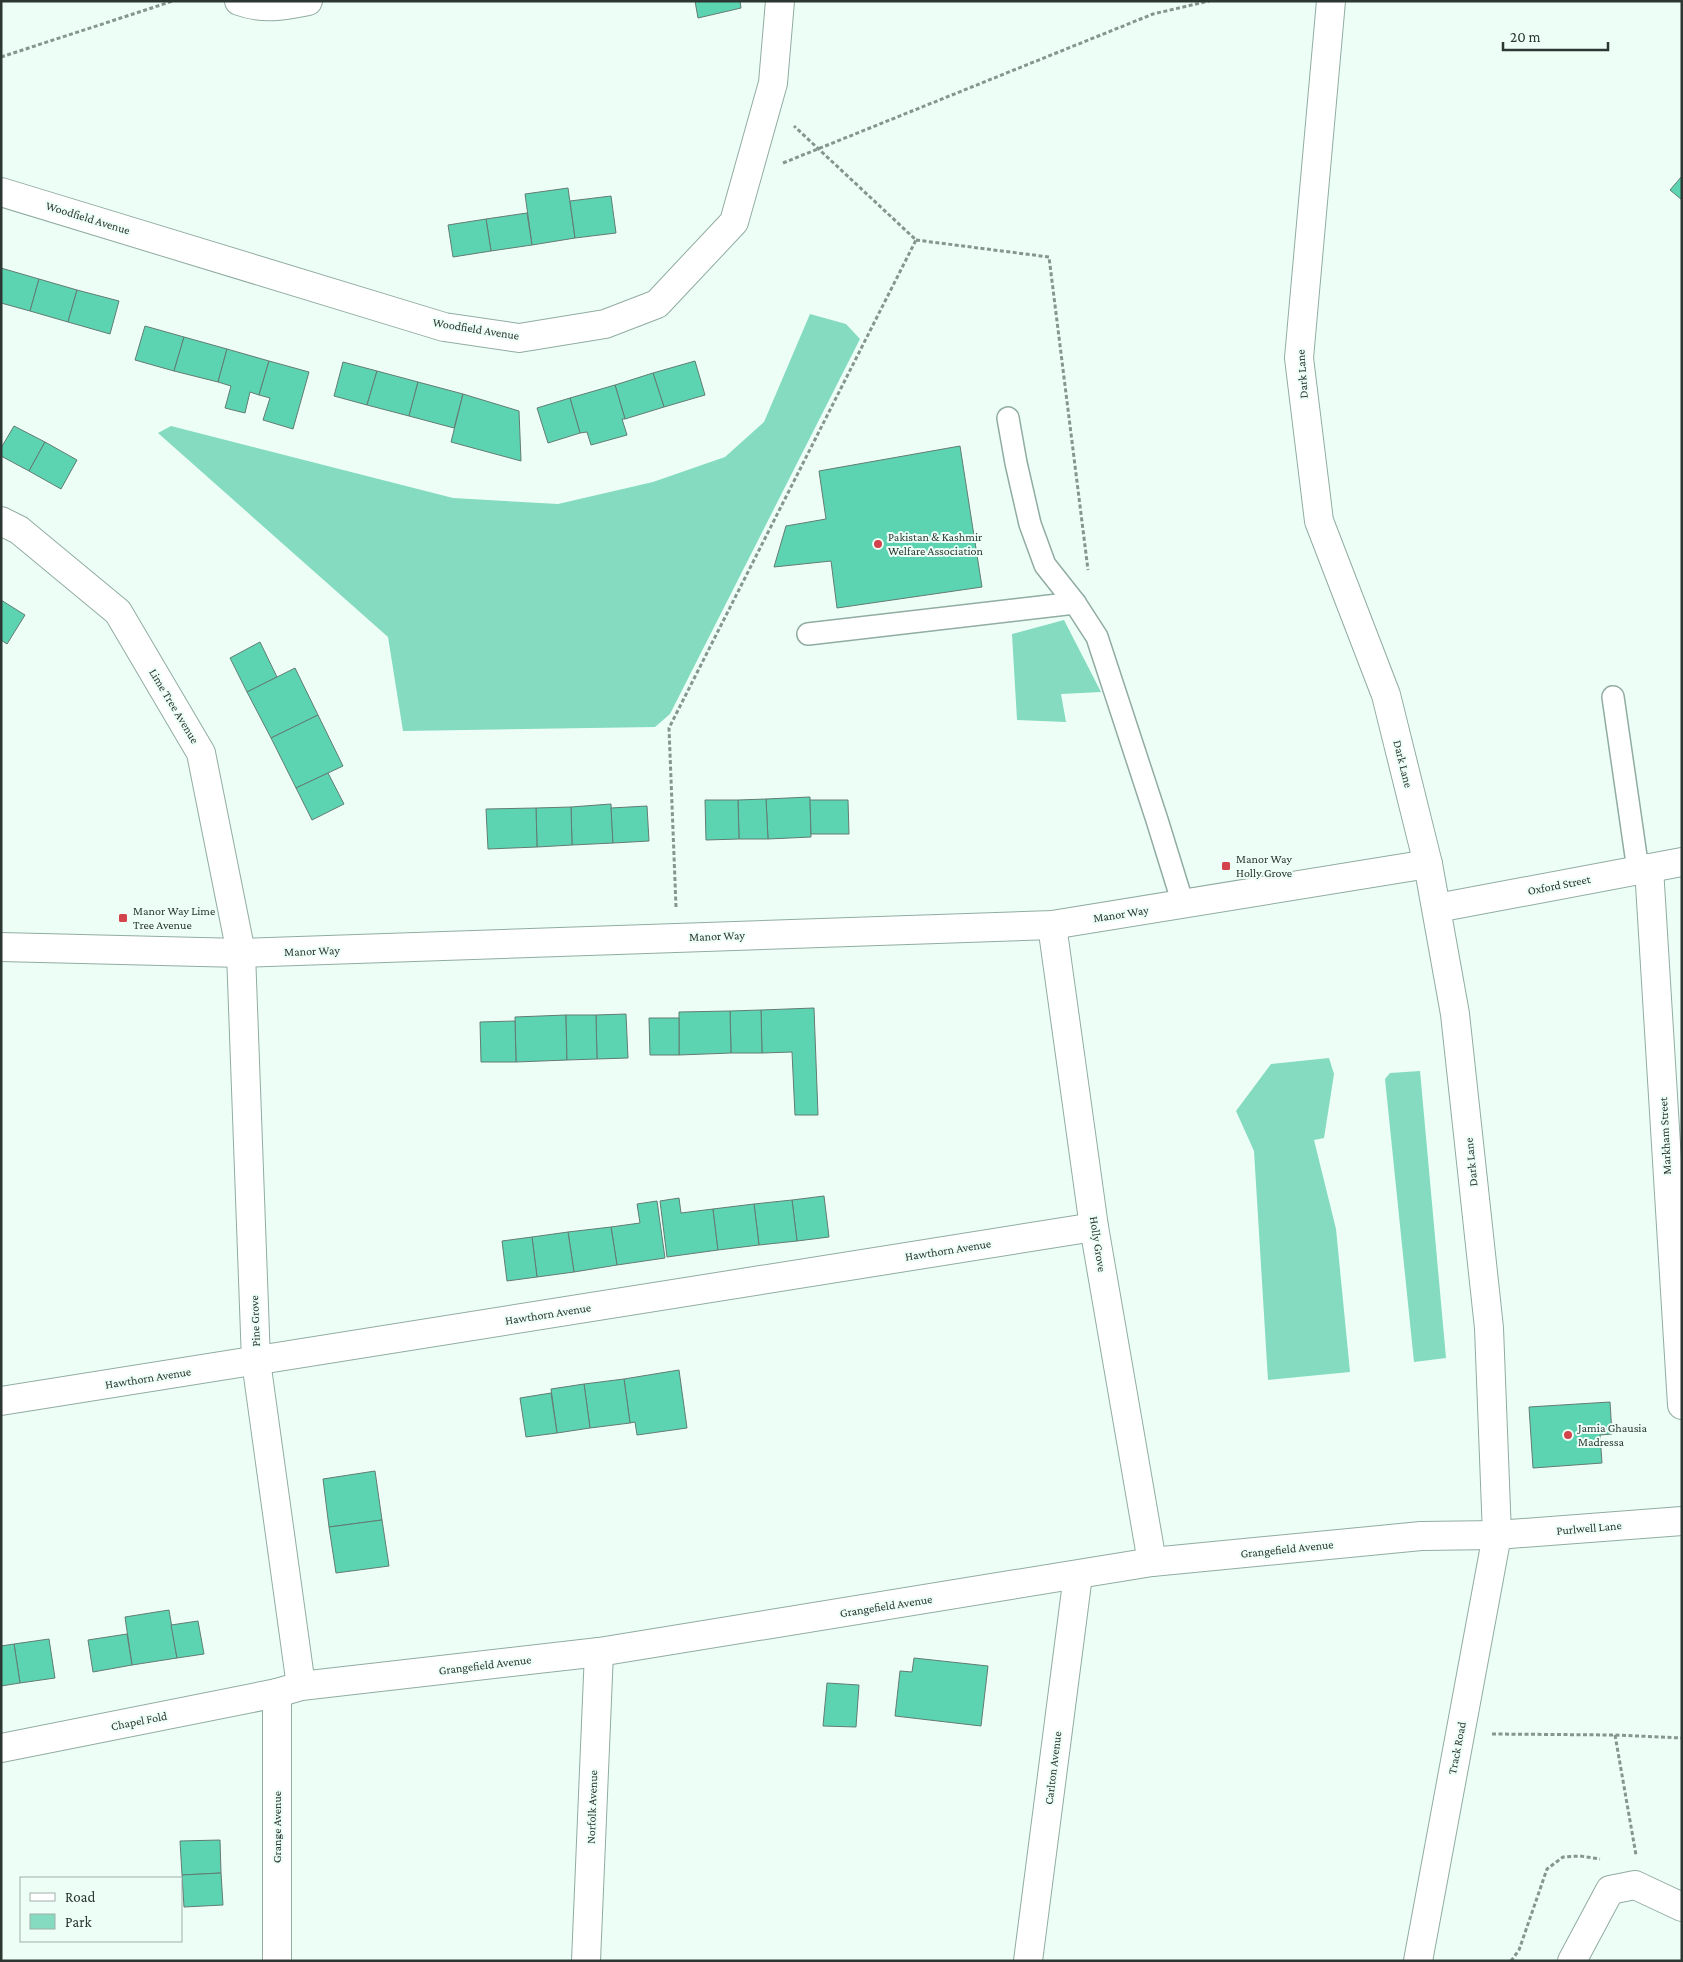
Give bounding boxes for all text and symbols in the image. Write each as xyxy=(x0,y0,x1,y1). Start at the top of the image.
scale bar xyxy=(1503,20,1608,52)
text: 20 m xyxy=(1510,29,1541,45)
street label: Woodfield Avenue xyxy=(44,199,132,237)
street label: Woodfield Avenue xyxy=(432,315,520,343)
street label: Dark Lane xyxy=(1293,349,1311,399)
place label: Pakistan & Kashmir Welfare Association xyxy=(888,530,984,558)
marker: Pakistan & Kashmir Welfare Association xyxy=(872,538,884,550)
street label: Lime Tree Avenue xyxy=(146,666,202,746)
street label: Dark Lane xyxy=(1390,739,1416,789)
place label: Manor Way Holly Grove xyxy=(1236,852,1292,880)
marker: Manor Way Holly Grove xyxy=(1220,860,1232,872)
street label: Oxford Street xyxy=(1526,872,1593,898)
street label: Manor Way xyxy=(1092,903,1150,925)
place label: Manor Way Lime Tree Avenue xyxy=(133,904,215,932)
marker: Manor Way Lime Tree Avenue xyxy=(117,912,129,924)
street label: Manor Way xyxy=(689,928,746,944)
street label: Manor Way xyxy=(284,943,341,959)
street label: Markham Street xyxy=(1656,1096,1674,1175)
street label: Dark Lane xyxy=(1461,1137,1481,1187)
street label: Holly Grove xyxy=(1087,1215,1109,1273)
street label: Hawthorn Avenue xyxy=(904,1236,992,1264)
street label: Pine Grove xyxy=(247,1295,263,1347)
street label: Hawthorn Avenue xyxy=(504,1300,592,1328)
street label: Hawthorn Avenue xyxy=(104,1364,192,1392)
place label: Jamia Ghausia Madressa xyxy=(1577,1421,1648,1449)
marker: Jamia Ghausia Madressa xyxy=(1562,1429,1574,1441)
street label: Purlwell Lane xyxy=(1556,1518,1622,1538)
street label: Grangefield Avenue xyxy=(1240,1537,1334,1561)
street label: Grangefield Avenue xyxy=(839,1592,933,1620)
street label: Grangefield Avenue xyxy=(438,1652,532,1678)
street label: Chapel Fold xyxy=(110,1709,169,1733)
street label: Track Road xyxy=(1445,1720,1469,1776)
street label: Carlton Avenue xyxy=(1042,1731,1064,1805)
street label: Norfolk Avenue xyxy=(584,1770,600,1844)
street label: Grange Avenue xyxy=(270,1791,284,1863)
legend xyxy=(20,1877,182,1942)
text: Road xyxy=(65,1889,96,1905)
text: Park xyxy=(65,1914,92,1930)

